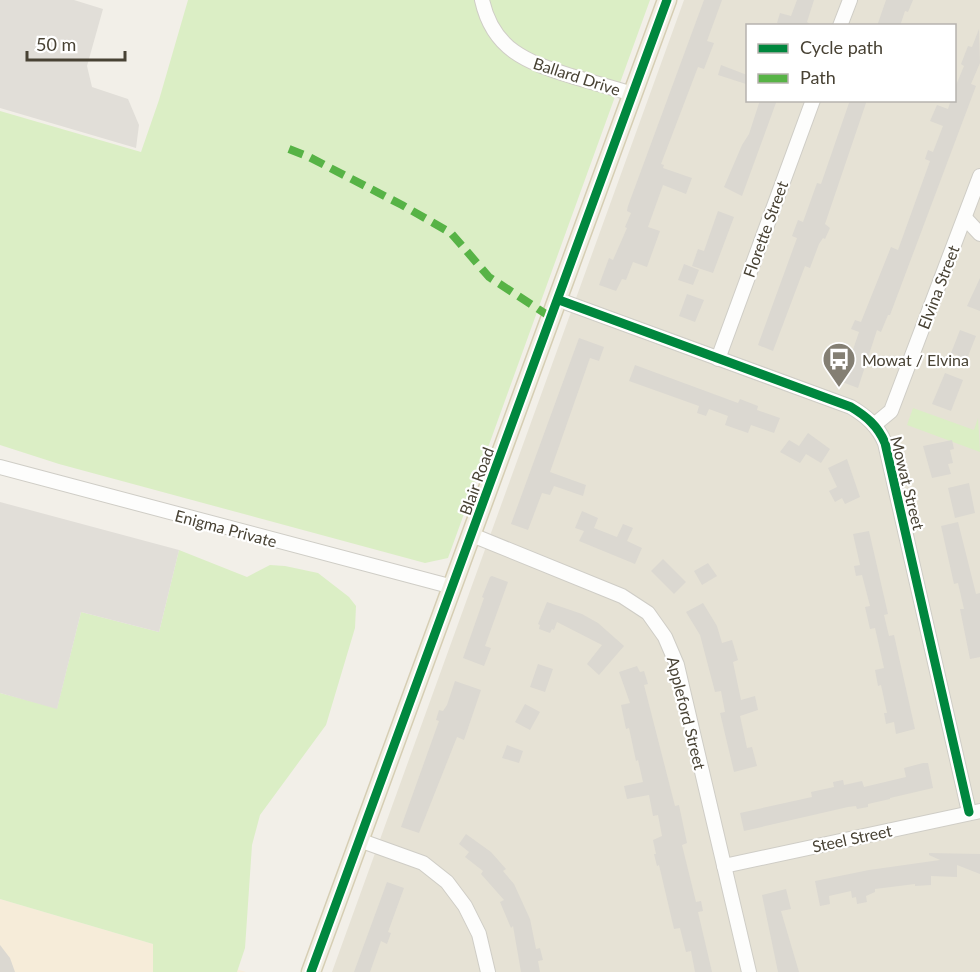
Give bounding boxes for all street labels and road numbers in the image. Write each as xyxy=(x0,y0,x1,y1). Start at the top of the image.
street label: Ballard Drive xyxy=(531,53,623,99)
street label: Florette Street xyxy=(739,178,791,280)
street label: Elvina Street xyxy=(913,242,963,332)
street label: Mowat Street xyxy=(887,434,929,532)
street label: Blair Road xyxy=(455,444,497,518)
street label: Enigma Private xyxy=(173,505,279,551)
street label: Appleford Street xyxy=(664,654,710,772)
street label: Steel Street xyxy=(810,820,894,856)

